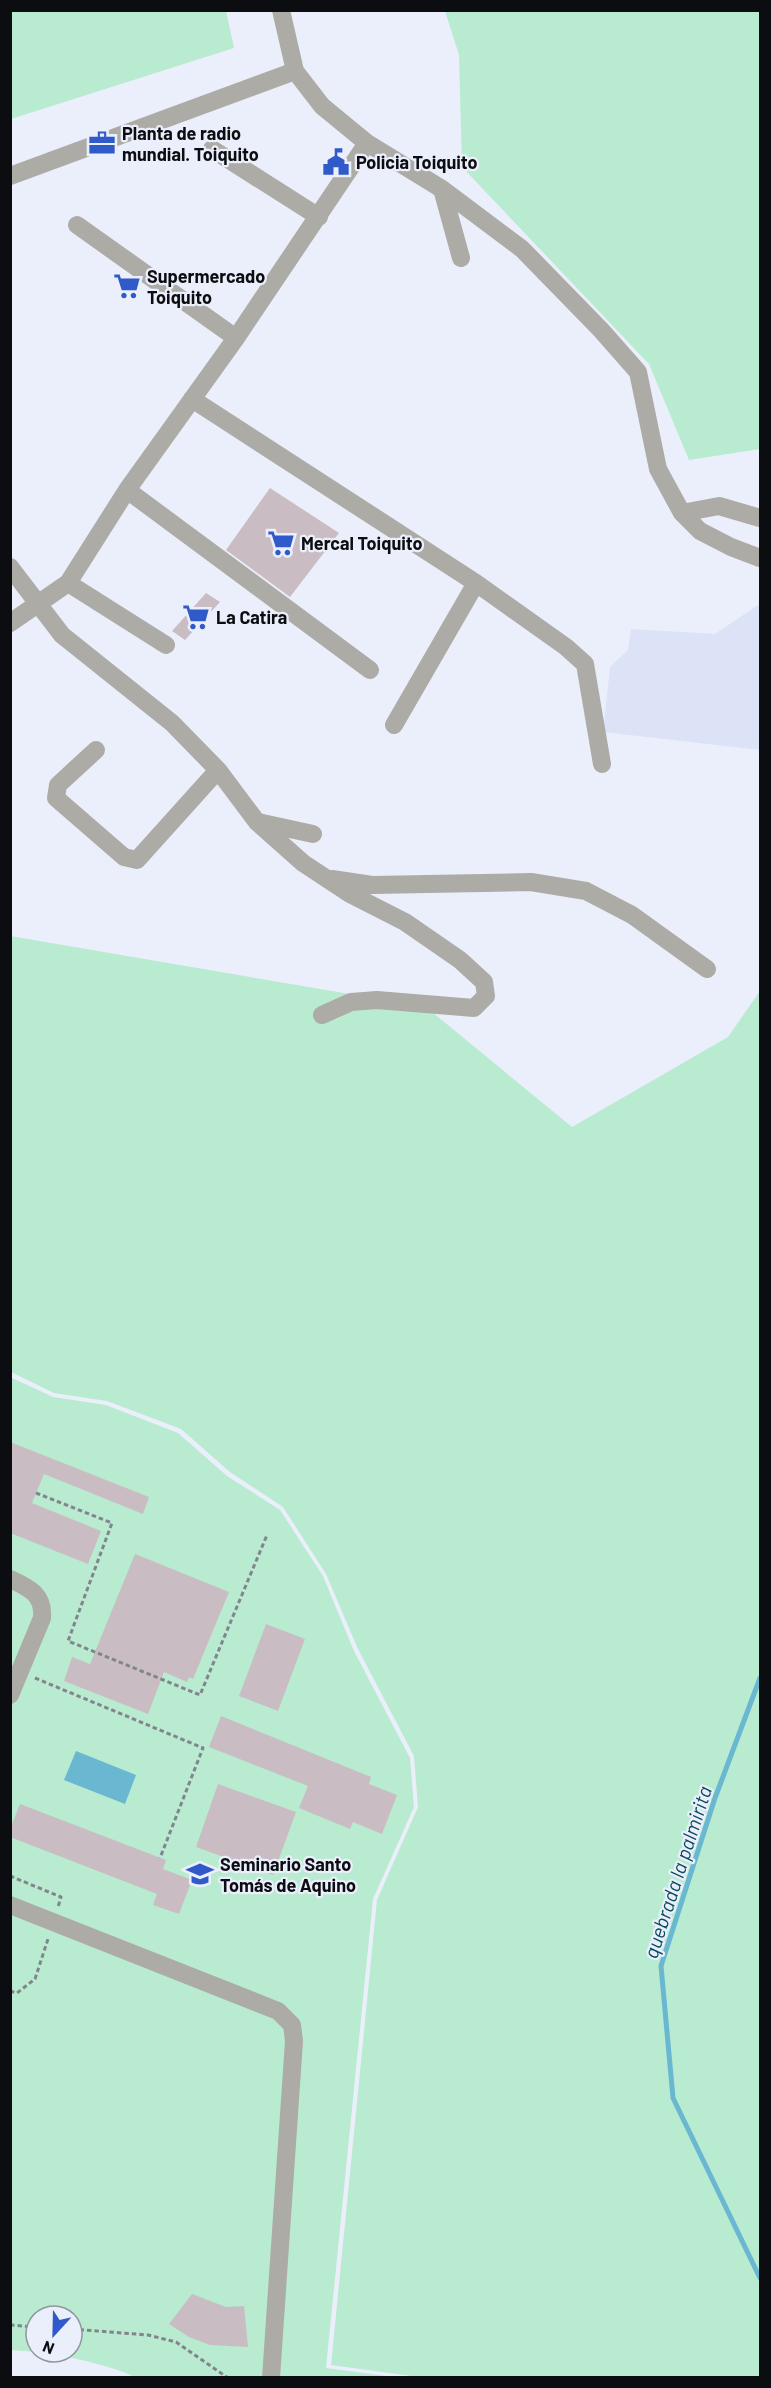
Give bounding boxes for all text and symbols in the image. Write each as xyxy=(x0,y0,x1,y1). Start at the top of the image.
place label: Planta de radio mundial. Toiquito xyxy=(122,122,259,165)
office icon: Planta de radio mundial. Toiquito xyxy=(87,128,117,158)
public building icon: Policia Toiquito xyxy=(321,147,351,177)
place label: Policia Toiquito xyxy=(356,151,478,173)
place label: Supermercado Toiquito xyxy=(147,265,265,308)
supermarket icon: Supermercado Toiquito xyxy=(112,271,142,301)
supermarket icon: Mercal Toiquito xyxy=(266,528,296,558)
place label: Mercal Toiquito xyxy=(301,532,423,554)
supermarket icon: La Catira xyxy=(181,602,211,632)
place label: La Catira xyxy=(216,606,287,628)
water label: quebrada la palmirita xyxy=(638,1783,716,1961)
place label: Seminario Santo Tomás de Aquino xyxy=(220,1853,356,1896)
school or university icon: Seminario Santo Tomás de Aquino xyxy=(185,1859,215,1889)
north arrow xyxy=(24,2304,84,2364)
text: N xyxy=(40,2338,57,2359)

